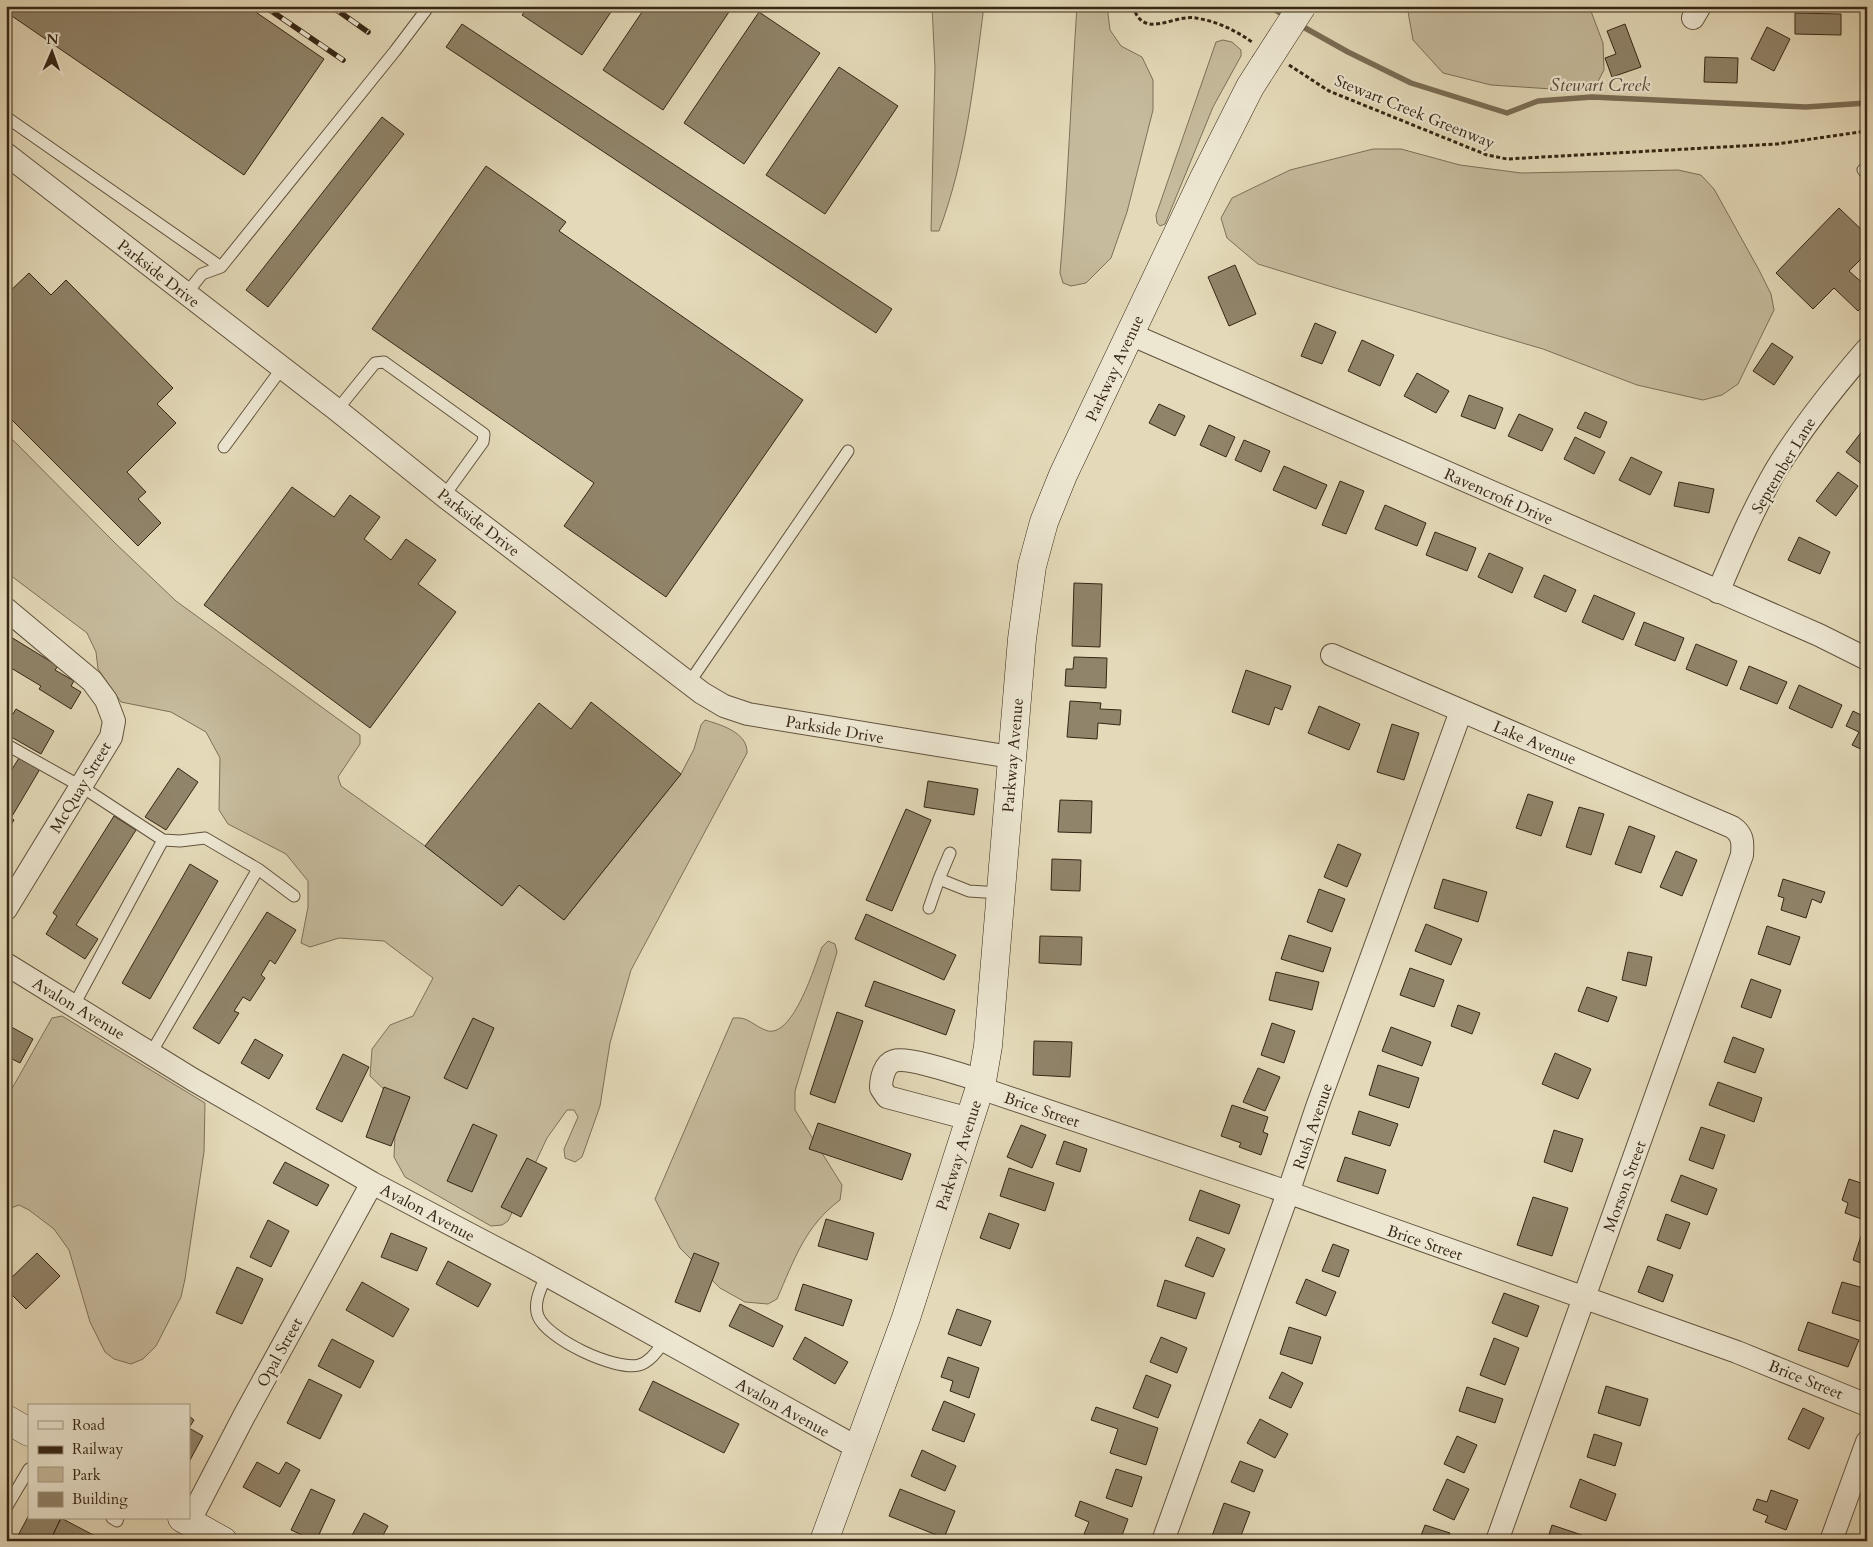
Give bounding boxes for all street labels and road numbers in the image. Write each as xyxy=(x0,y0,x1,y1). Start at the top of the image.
street label: Stewart Creek Greenway xyxy=(1331,70,1499,154)
street label: Parkside Drive xyxy=(112,235,204,313)
street label: Parkway Avenue xyxy=(1081,312,1149,425)
street label: September Lane xyxy=(1746,413,1821,518)
street label: Ravencroft Drive xyxy=(1441,463,1557,531)
street label: Parkside Drive xyxy=(432,484,524,562)
street label: Parkway Avenue xyxy=(997,697,1029,813)
street label: Parkside Drive xyxy=(784,711,886,749)
street label: Lake Avenue xyxy=(1490,715,1580,770)
street label: McQuay Street xyxy=(45,738,117,837)
street label: Avalon Avenue xyxy=(28,973,129,1045)
street label: Rush Avenue xyxy=(1288,1080,1338,1173)
street label: Brice Street xyxy=(1001,1087,1082,1133)
street label: Parkway Avenue xyxy=(931,1097,987,1213)
street label: Morson Street xyxy=(1598,1138,1652,1235)
street label: Avalon Avenue xyxy=(376,1179,479,1247)
street label: Brice Street xyxy=(1384,1220,1465,1266)
street label: Opal Street xyxy=(252,1314,308,1391)
street label: Brice Street xyxy=(1765,1355,1846,1405)
street label: Avalon Avenue xyxy=(732,1373,833,1443)

